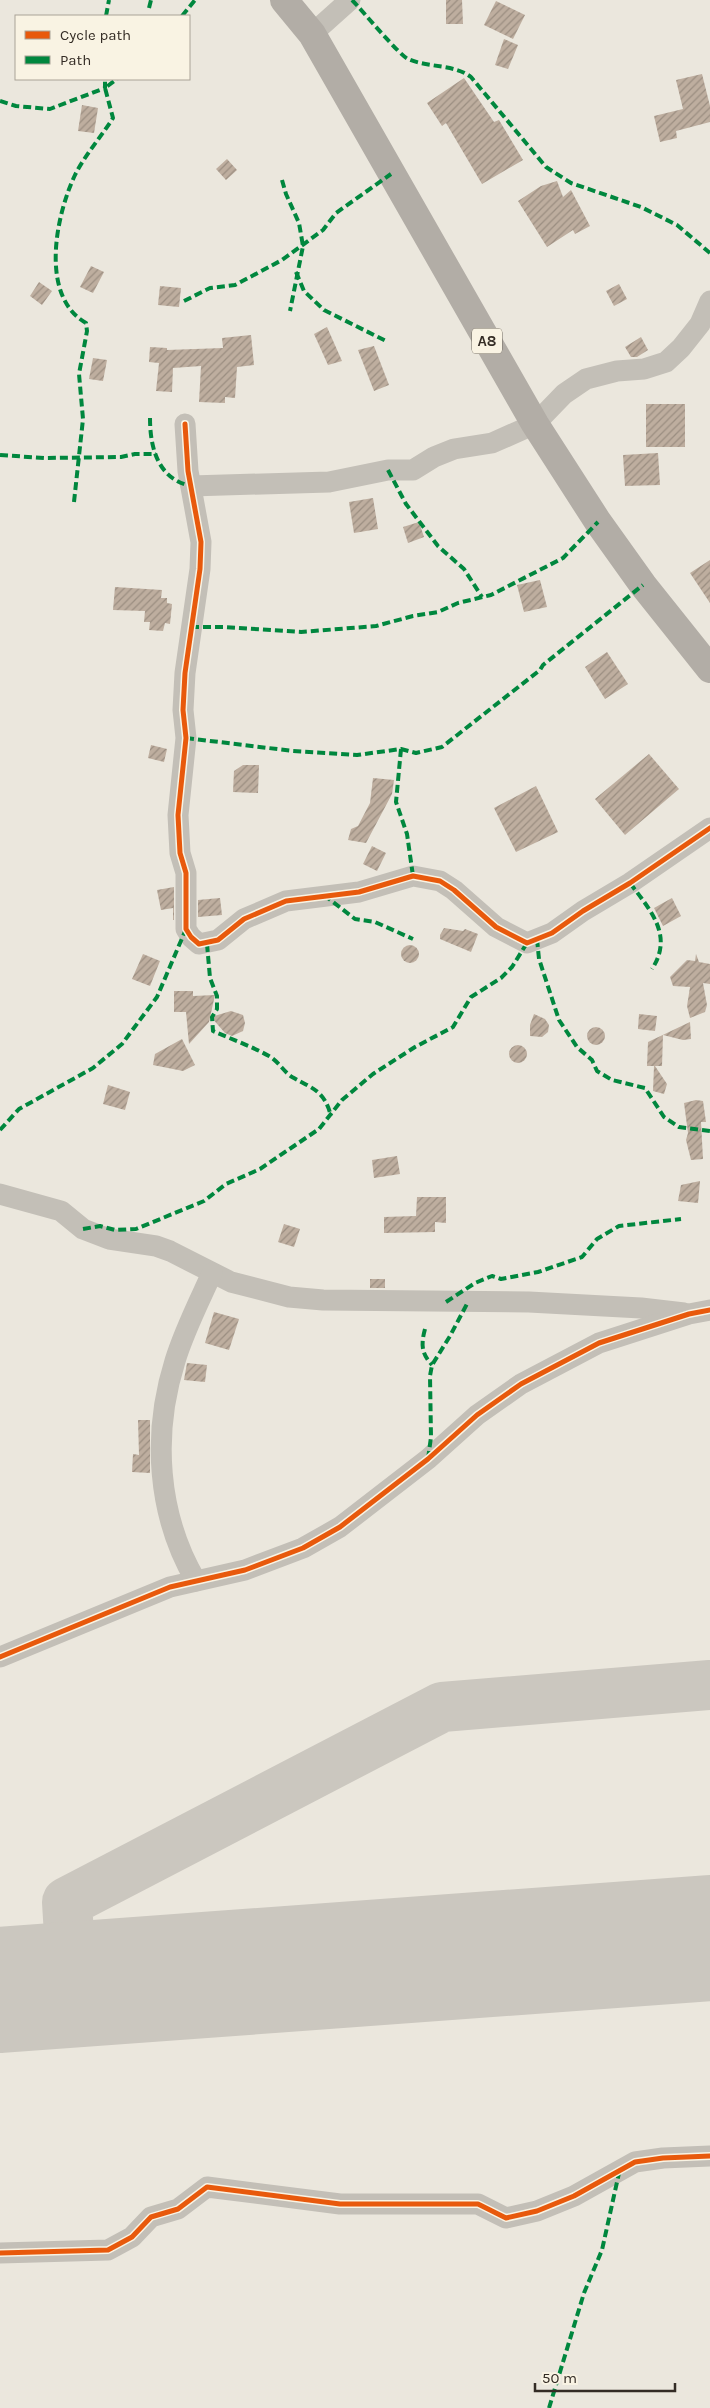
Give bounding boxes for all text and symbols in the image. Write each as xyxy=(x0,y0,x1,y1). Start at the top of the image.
legend xyxy=(15,15,190,80)
text: Cycle path xyxy=(60,26,131,44)
text: Path xyxy=(60,51,91,69)
road number: A8 xyxy=(472,328,502,354)
scale bar xyxy=(535,2360,675,2392)
text: 50 m xyxy=(542,2369,577,2387)

